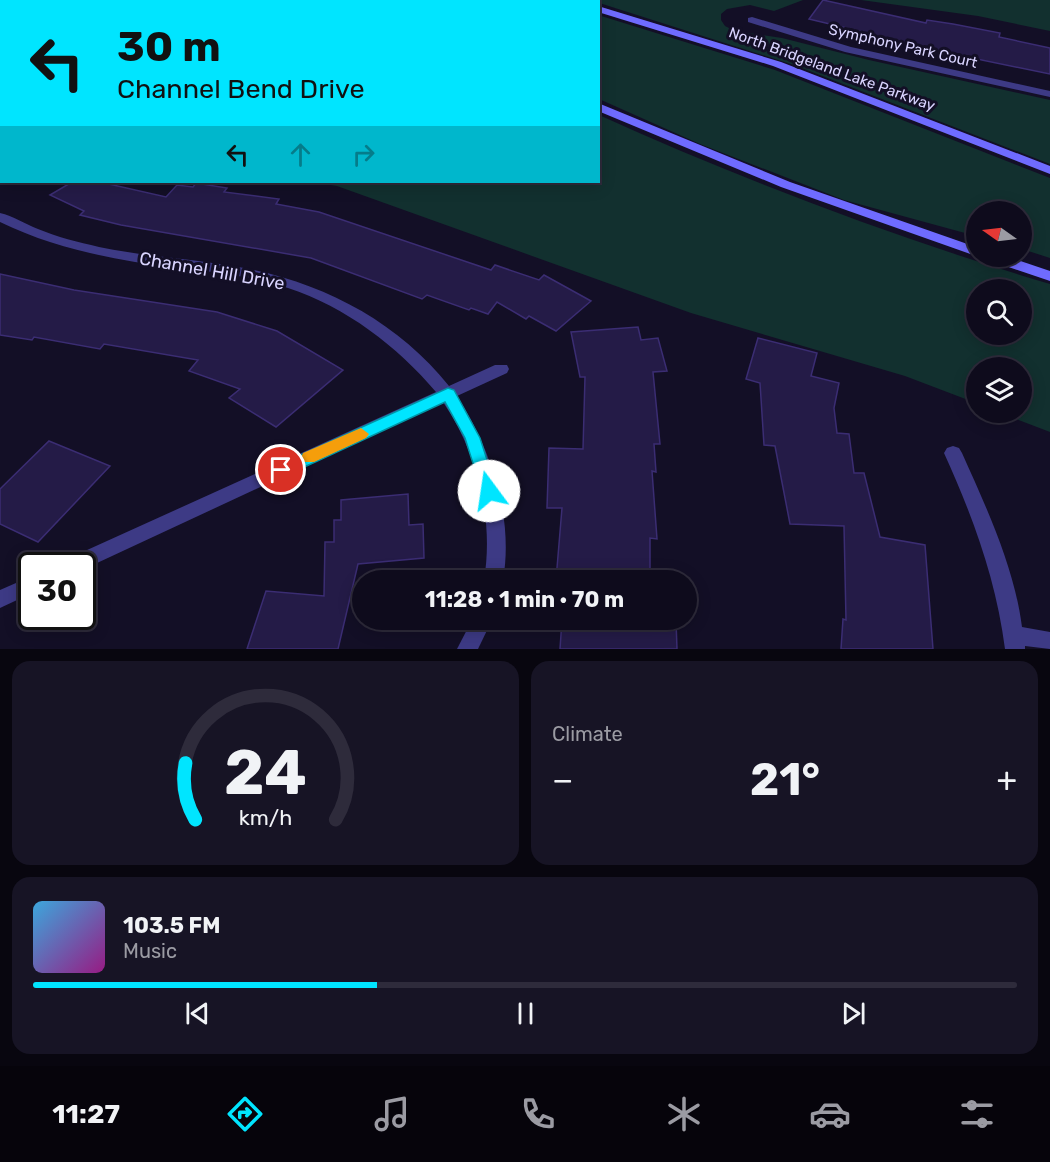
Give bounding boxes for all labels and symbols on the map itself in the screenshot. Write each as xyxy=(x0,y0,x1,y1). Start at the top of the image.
street label: Symphony Park Court xyxy=(827,20,979,72)
street label: North Bridgeland Lake Parkway xyxy=(726,23,938,115)
north arrow xyxy=(966,201,1032,267)
street label: Channel Hill Drive xyxy=(138,247,286,295)
pin xyxy=(255,444,306,495)
position arrow xyxy=(457,459,521,523)
speed limit sign: 30 xyxy=(18,552,96,630)

